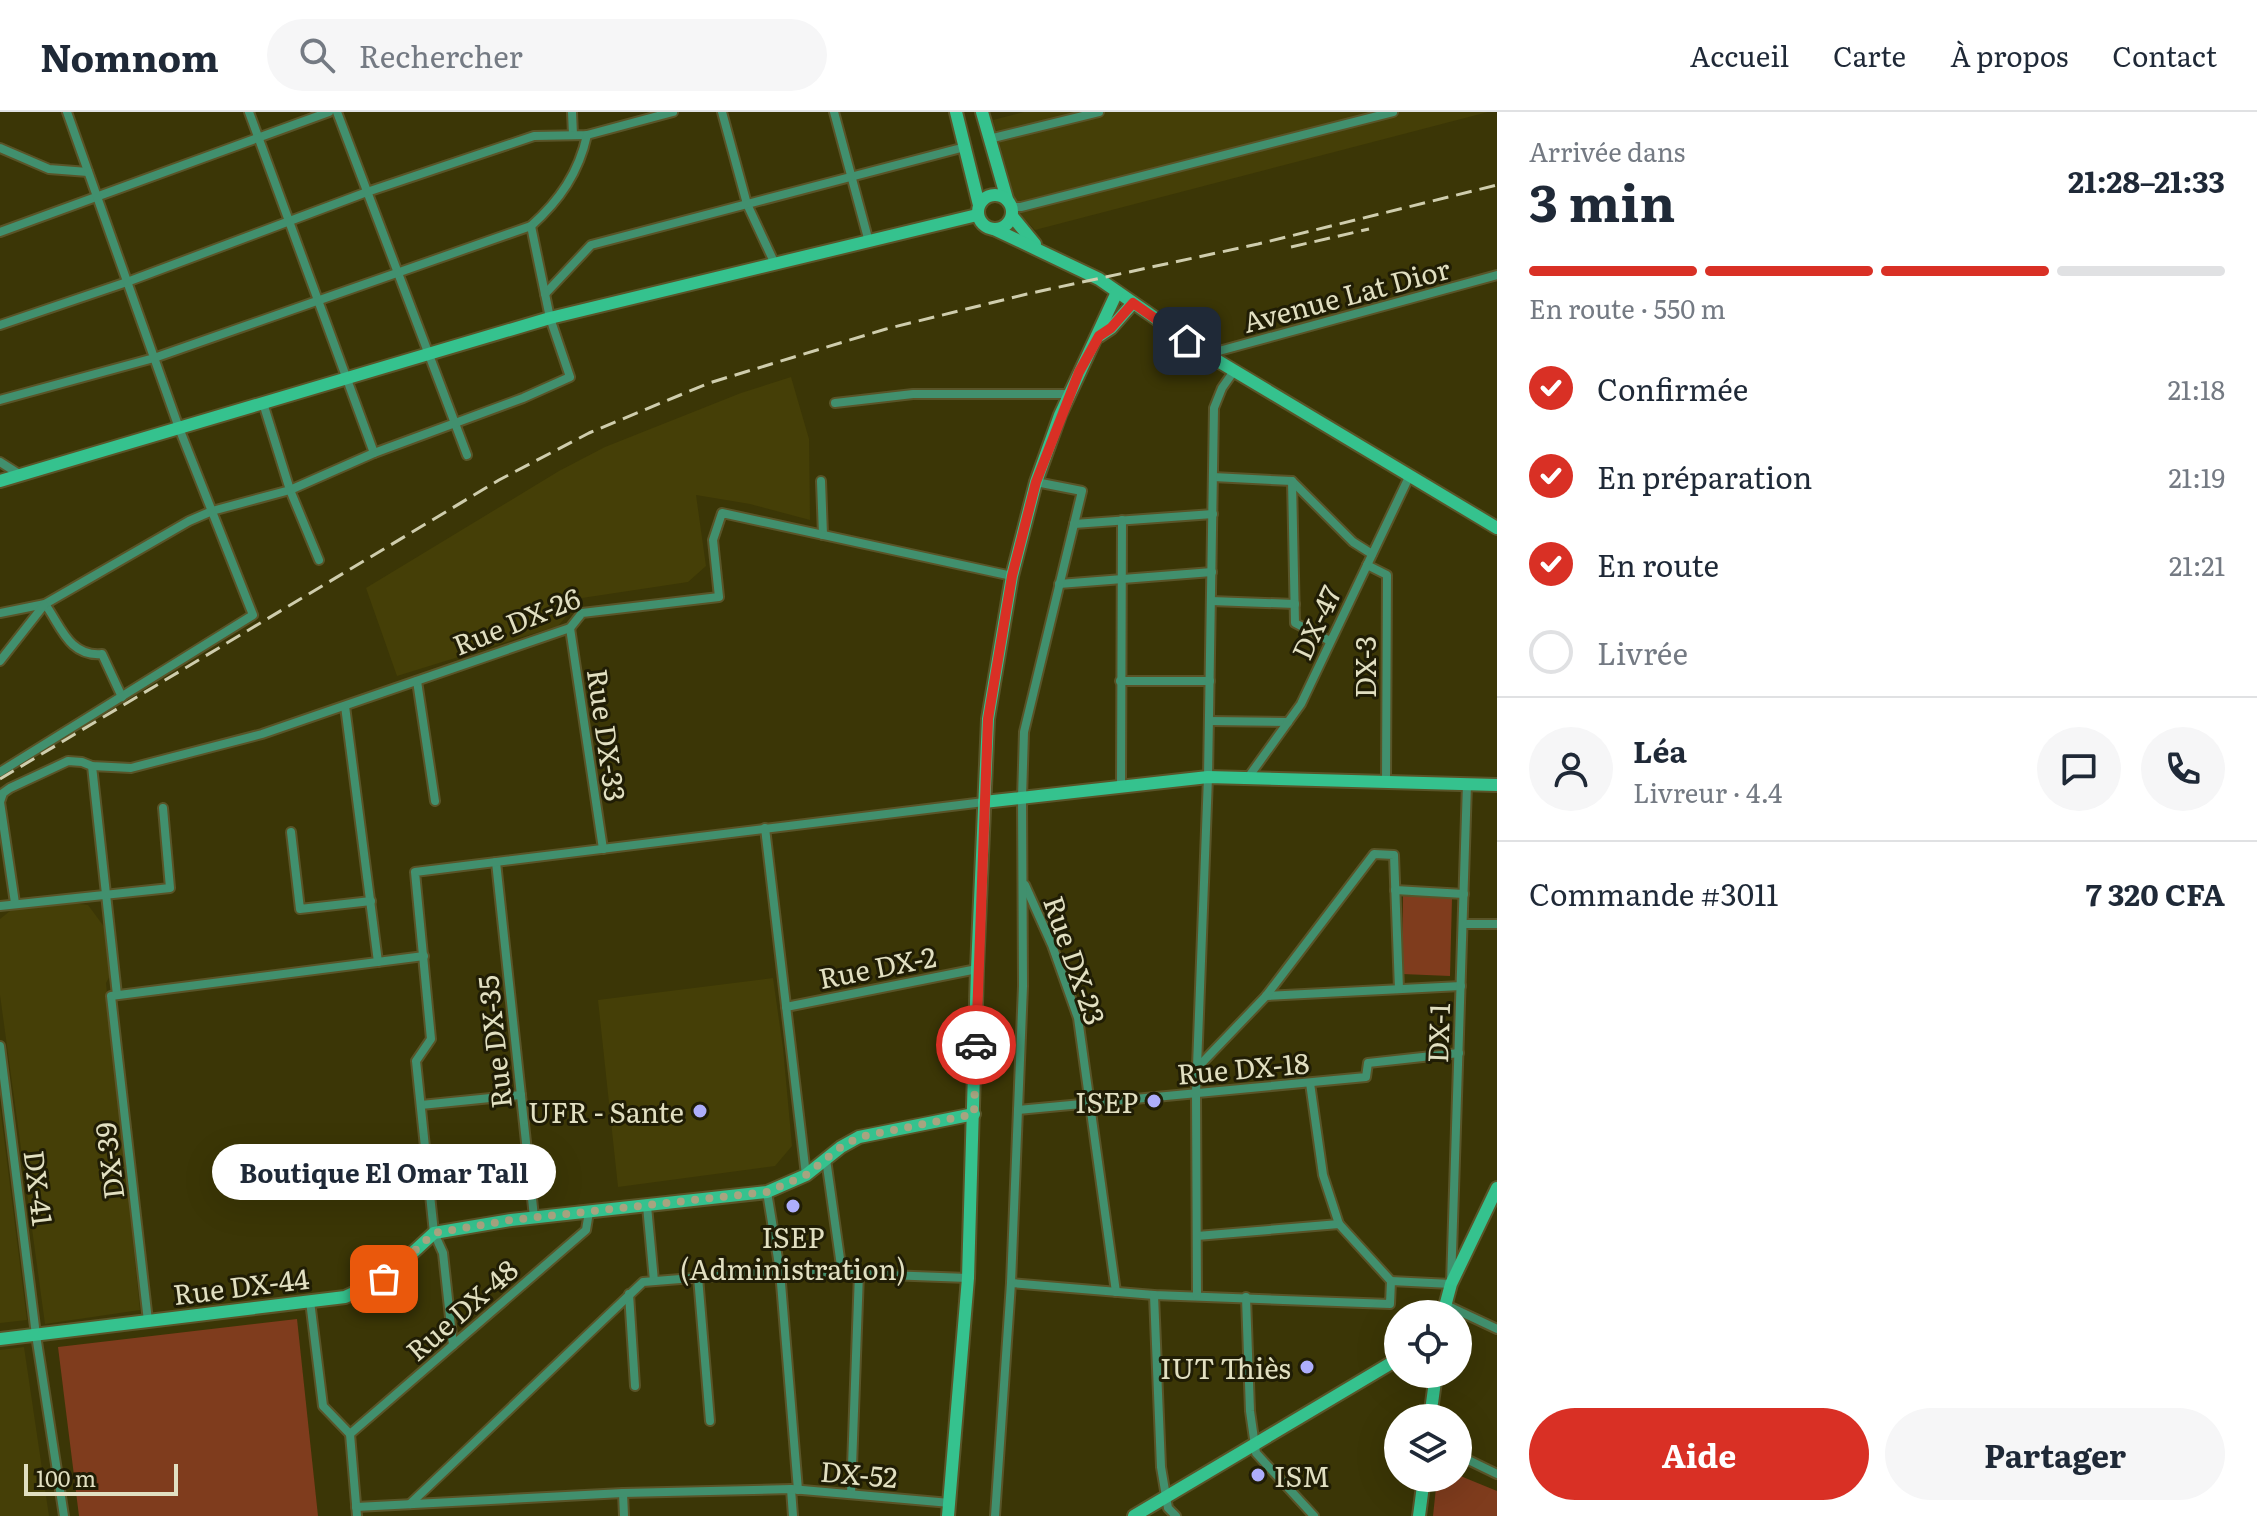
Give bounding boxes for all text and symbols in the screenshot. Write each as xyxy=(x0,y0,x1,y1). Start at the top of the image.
search box xyxy=(267,19,827,91)
text: Nomnom xyxy=(40,27,219,84)
icon: search xyxy=(295,33,339,77)
text: Rechercher xyxy=(359,33,523,77)
text: Accueil xyxy=(1690,34,1789,76)
text: Carte xyxy=(1833,34,1906,76)
text: À propos xyxy=(1950,34,2068,76)
text: Contact xyxy=(2112,34,2217,76)
text: Arrivée dans xyxy=(1529,131,1685,170)
text: 21:28–21:33 xyxy=(2068,158,2225,202)
text: 3 min xyxy=(1529,161,1675,238)
street label: Avenue Lat Dior xyxy=(1238,246,1455,342)
text: En route · 550 m xyxy=(1529,288,1726,327)
pin xyxy=(1153,307,1221,375)
icon: home xyxy=(1165,319,1209,363)
icon: check xyxy=(1529,366,1573,410)
text: Confirmée xyxy=(1597,366,1748,410)
text: 21:18 xyxy=(2168,369,2225,408)
icon: check xyxy=(1529,454,1573,498)
text: En préparation xyxy=(1597,454,1812,498)
text: 21:19 xyxy=(2168,457,2225,496)
icon: check xyxy=(1529,542,1573,586)
text: En route xyxy=(1597,542,1719,586)
text: 21:21 xyxy=(2169,545,2225,584)
street label: Rue DX-26 xyxy=(446,575,586,665)
street label: DX-47 xyxy=(1280,578,1350,666)
text: Livrée xyxy=(1597,630,1688,674)
street label: DX-3 xyxy=(1343,636,1385,698)
street label: Rue DX-33 xyxy=(578,666,638,804)
button: person xyxy=(1529,727,1613,811)
button: chat xyxy=(2037,727,2121,811)
button: phone xyxy=(2141,727,2225,811)
text: Léa xyxy=(1633,728,1687,772)
text: Livreur · 4.4 xyxy=(1633,772,1782,811)
text: Commande #3011 xyxy=(1529,871,1779,915)
text: 7 320 CFA xyxy=(2086,871,2225,915)
street label: Rue DX-23 xyxy=(1034,890,1118,1030)
street label: Rue DX-2 xyxy=(815,934,939,998)
street label: Rue DX-35 xyxy=(465,973,521,1111)
street label: DX-1 xyxy=(1415,1002,1459,1064)
courier xyxy=(936,1005,1016,1085)
icon: car xyxy=(954,1023,998,1067)
street label: Rue DX-18 xyxy=(1175,1040,1311,1094)
place label: ISEP xyxy=(1075,1080,1138,1122)
place label: UFR - Sante xyxy=(528,1090,684,1132)
marker: ISEP xyxy=(1145,1092,1163,1110)
marker: UFR - Sante xyxy=(691,1102,709,1120)
street label: DX-39 xyxy=(82,1120,134,1202)
callout: Boutique El Omar Tall xyxy=(212,1143,556,1199)
street label: DX-41 xyxy=(15,1148,65,1228)
text: Boutique El Omar Tall xyxy=(239,1152,529,1191)
marker: ISEP (Administration) xyxy=(784,1197,802,1215)
place label: ISEP (Administration) xyxy=(680,1215,906,1289)
pin xyxy=(350,1245,418,1313)
street label: Rue DX-48 xyxy=(396,1248,526,1370)
street label: Rue DX-44 xyxy=(171,1256,311,1314)
icon: bag xyxy=(362,1257,406,1301)
map controls xyxy=(1384,1300,1472,1492)
button: locate xyxy=(1384,1300,1472,1388)
place label: IUT Thiès xyxy=(1160,1346,1291,1388)
marker: IUT Thiès xyxy=(1298,1358,1316,1376)
button: layers xyxy=(1384,1404,1472,1492)
button: Aide xyxy=(1529,1408,1869,1500)
button: Partager xyxy=(1885,1408,2225,1500)
street label: DX-52 xyxy=(819,1449,899,1497)
place label: ISM xyxy=(1274,1454,1330,1496)
scale bar xyxy=(24,1460,178,1496)
text: 100 m xyxy=(36,1461,96,1494)
marker: ISM xyxy=(1249,1466,1267,1484)

